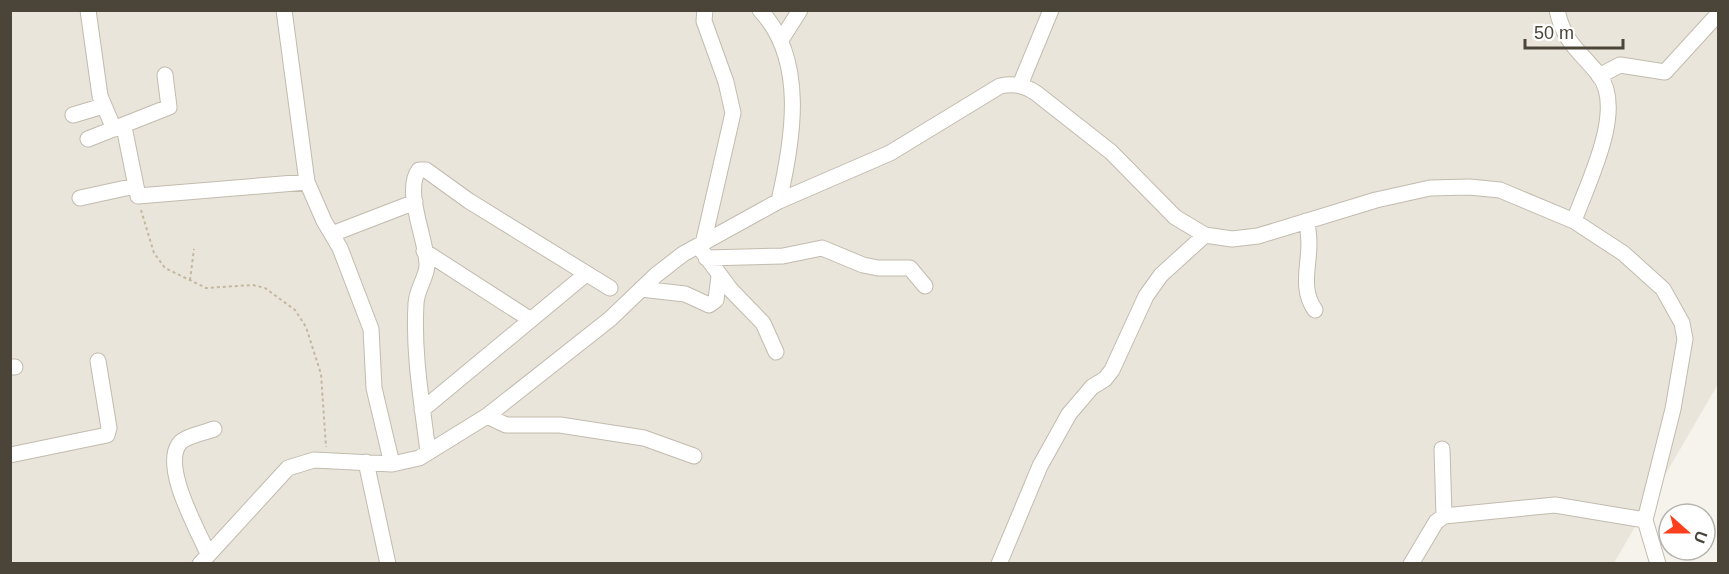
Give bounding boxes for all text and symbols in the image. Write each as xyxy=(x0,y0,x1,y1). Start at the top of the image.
scale bar xyxy=(1525,12,1622,50)
text: 50 m xyxy=(1534,23,1574,43)
north arrow xyxy=(1657,502,1717,562)
text: U xyxy=(1691,529,1711,546)

